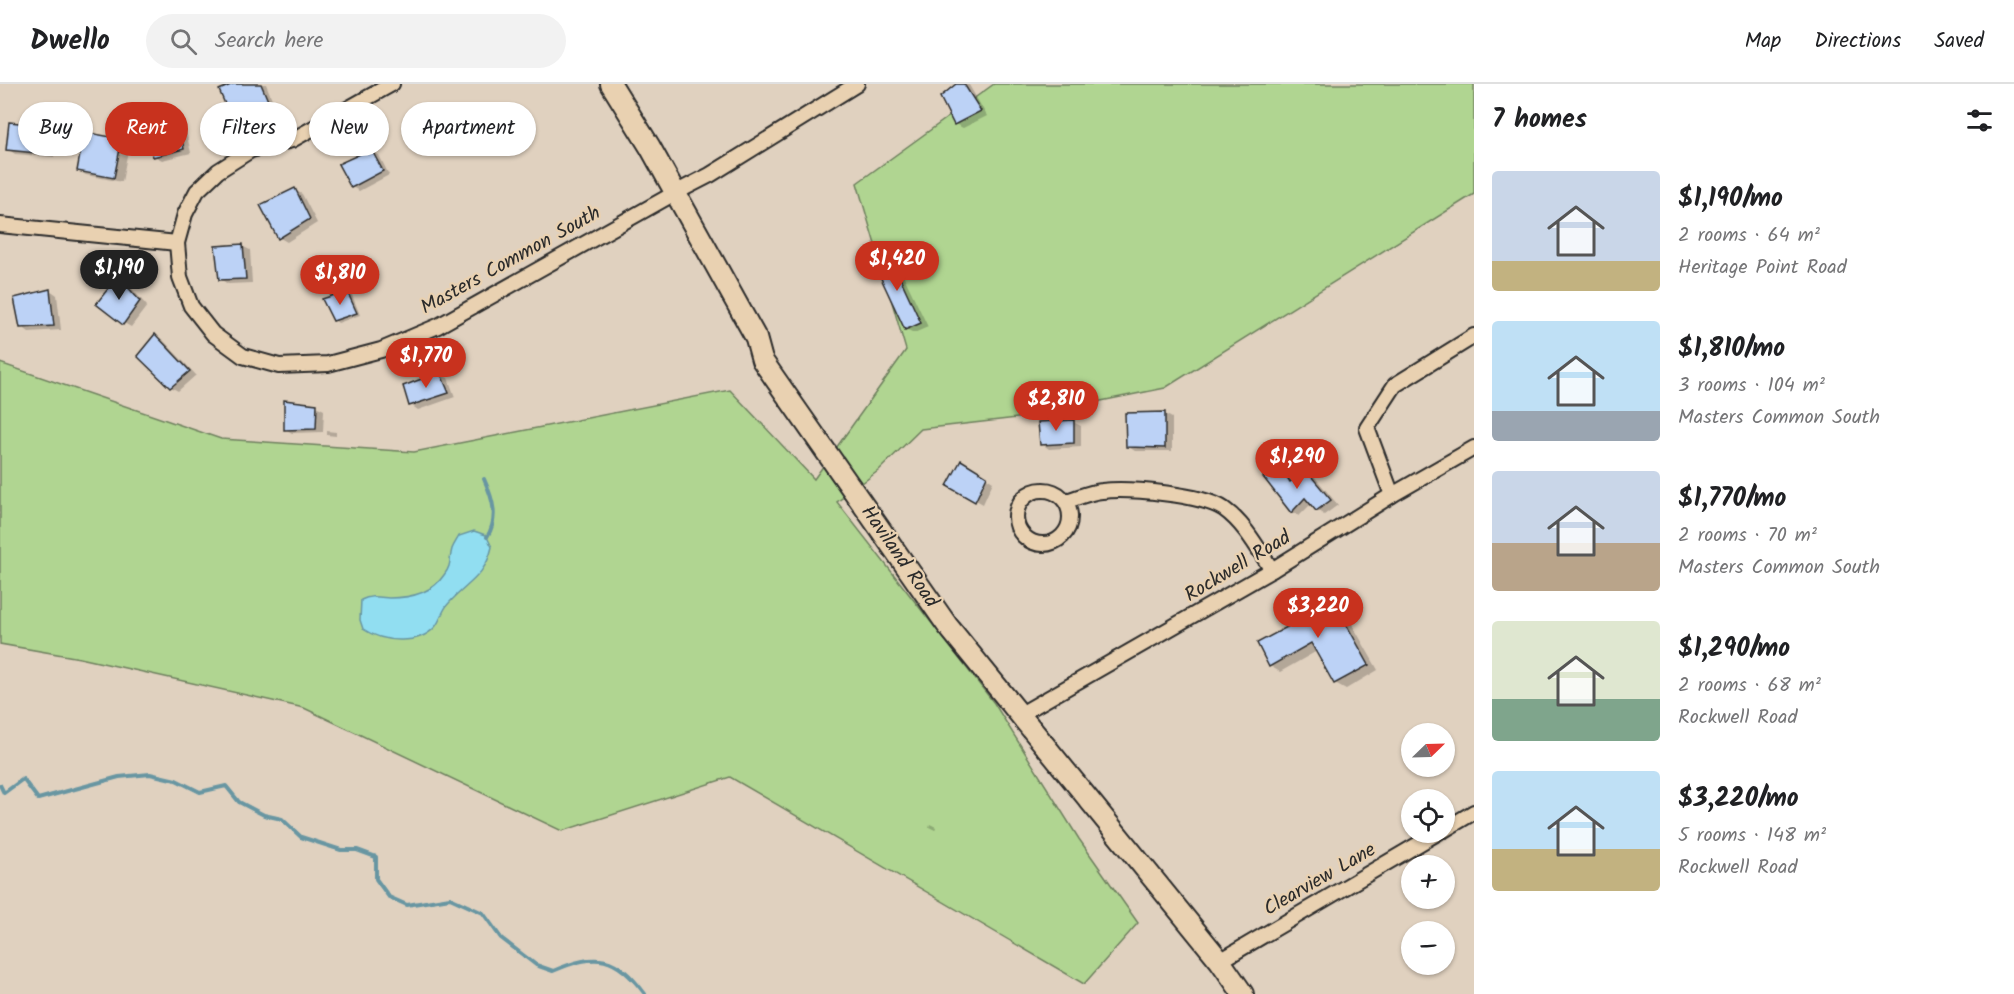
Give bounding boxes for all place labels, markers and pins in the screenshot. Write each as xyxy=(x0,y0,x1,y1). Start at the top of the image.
pin: $1,420 xyxy=(848,241,946,292)
pin: $1,190 xyxy=(70,250,168,301)
pin: $1,810 xyxy=(291,255,389,306)
pin: $1,770 xyxy=(377,338,475,389)
pin: $2,810 xyxy=(1007,381,1105,432)
pin: $1,290 xyxy=(1248,439,1346,490)
pin: $3,220 xyxy=(1269,588,1367,639)

